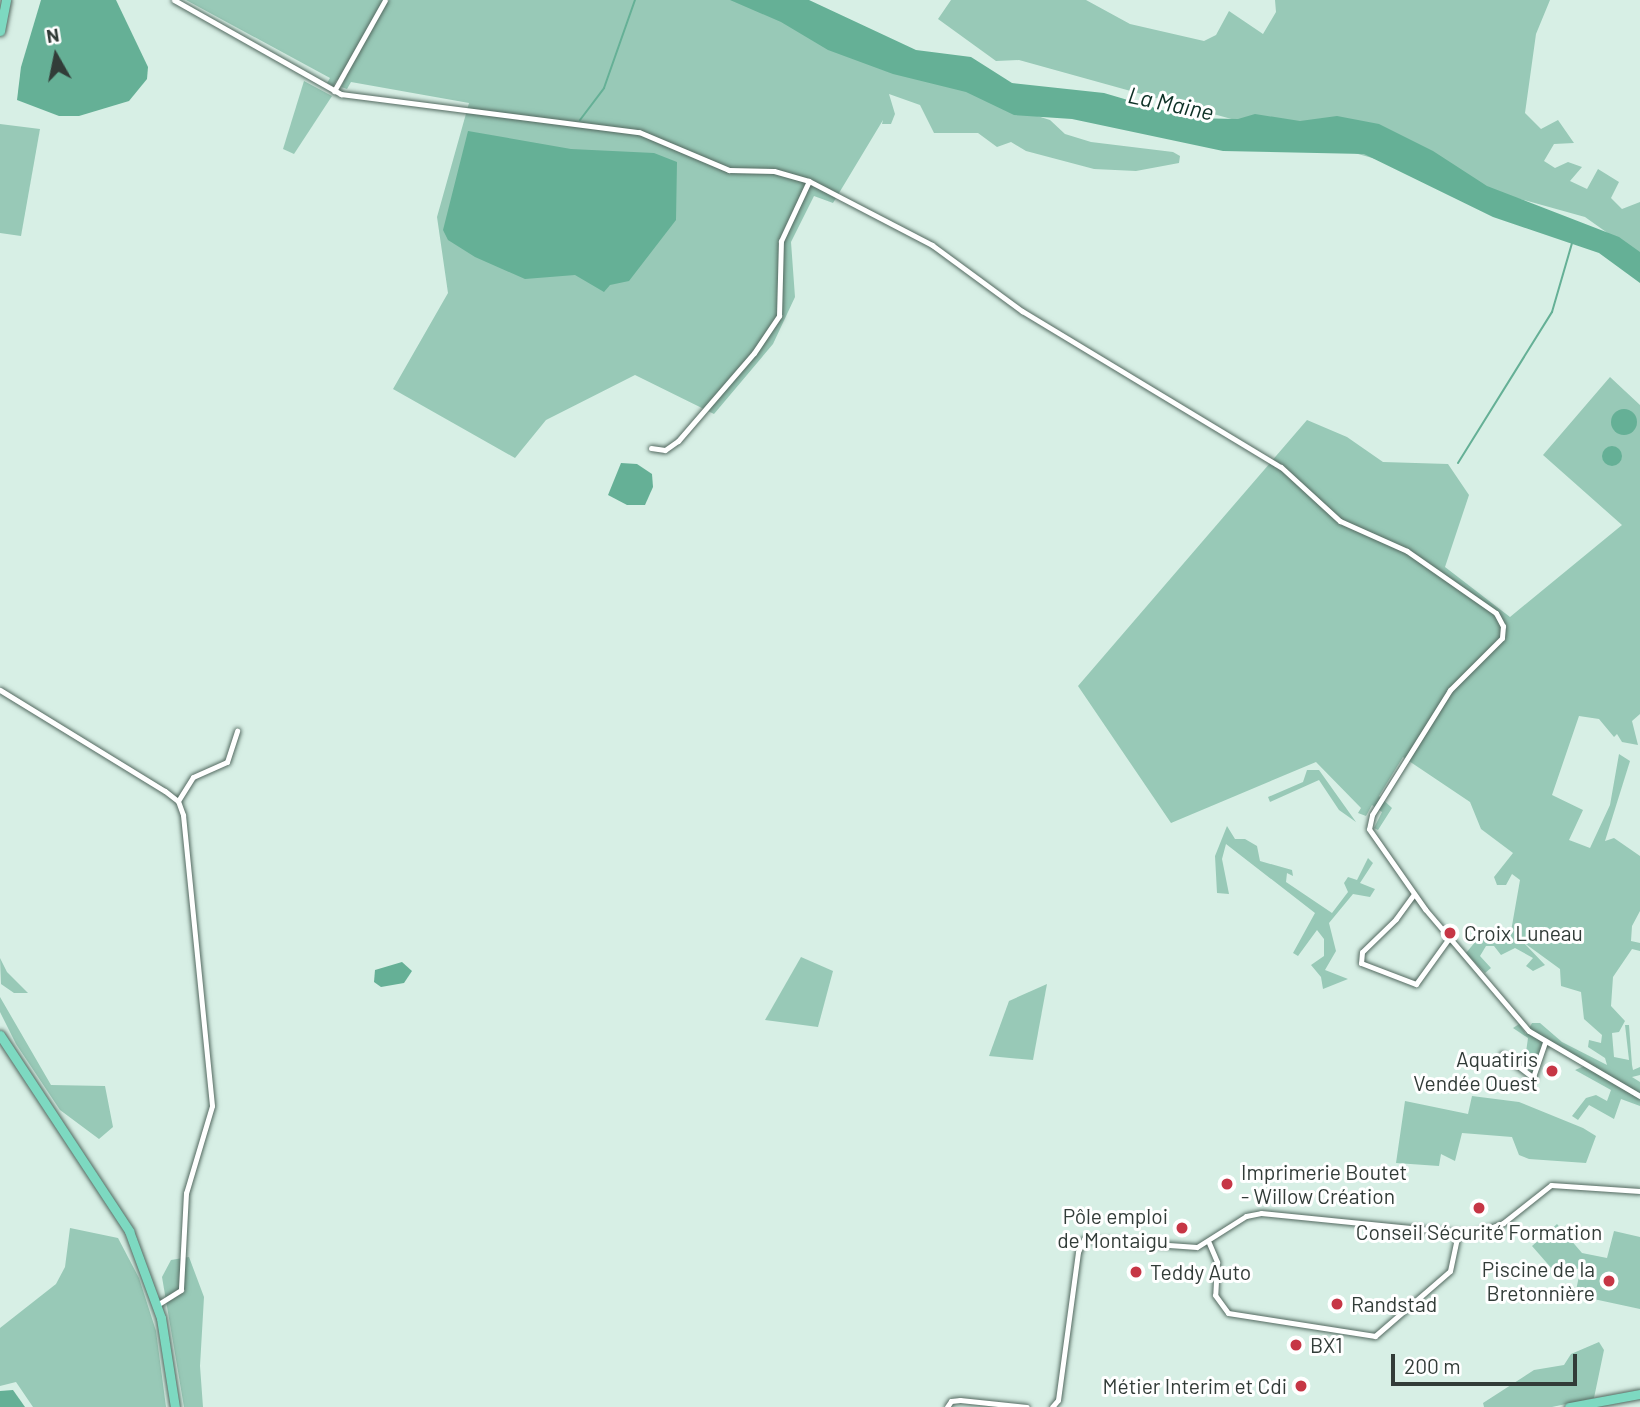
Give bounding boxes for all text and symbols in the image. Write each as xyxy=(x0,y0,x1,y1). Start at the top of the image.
north arrow xyxy=(21,21,91,91)
text: N xyxy=(45,22,61,47)
water label: La Maine xyxy=(1126,80,1216,126)
place label: Croix Luneau xyxy=(1464,920,1583,946)
marker: Croix Luneau xyxy=(1442,925,1458,941)
place label: Aquatiris Vendée Ouest xyxy=(1413,1046,1538,1096)
marker: Aquatiris Vendée Ouest xyxy=(1544,1063,1560,1079)
place label: Imprimerie Boutet - Willow Création xyxy=(1241,1159,1407,1209)
marker: Imprimerie Boutet - Willow Création xyxy=(1219,1176,1235,1192)
marker: Conseil Sécurité Formation xyxy=(1471,1200,1487,1216)
place label: Pôle emploi de Montaigu xyxy=(1057,1203,1168,1253)
place label: Conseil Sécurité Formation xyxy=(1356,1219,1602,1245)
marker: Pôle emploi de Montaigu xyxy=(1174,1220,1190,1236)
place label: Piscine de la Bretonnière xyxy=(1482,1256,1595,1306)
place label: Teddy Auto xyxy=(1150,1259,1251,1285)
marker: Teddy Auto xyxy=(1128,1264,1144,1280)
marker: Piscine de la Bretonnière xyxy=(1601,1273,1617,1289)
place label: Randstad xyxy=(1351,1291,1437,1317)
marker: Randstad xyxy=(1329,1296,1345,1312)
place label: BX1 xyxy=(1310,1332,1343,1358)
marker: BX1 xyxy=(1288,1337,1304,1353)
scale bar xyxy=(1395,1340,1580,1384)
text: 200 m xyxy=(1404,1353,1461,1378)
place label: Métier Interim et Cdi xyxy=(1103,1373,1287,1399)
marker: Métier Interim et Cdi xyxy=(1293,1378,1309,1394)

